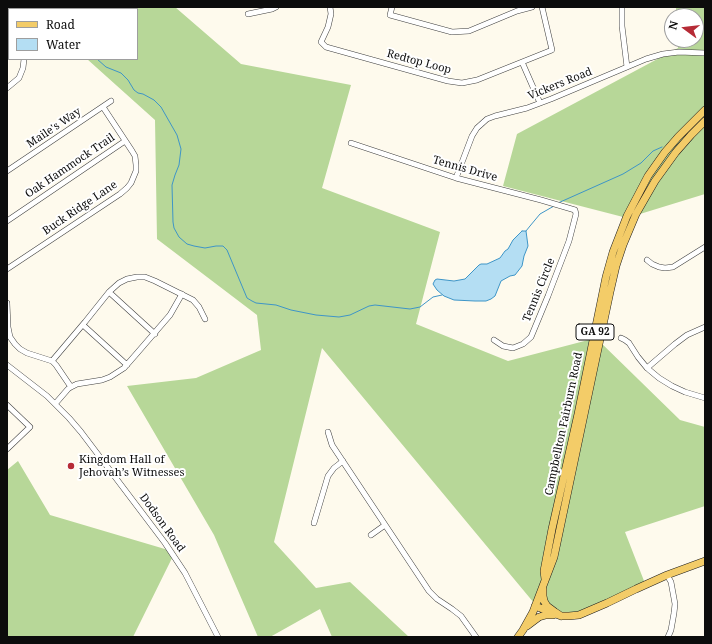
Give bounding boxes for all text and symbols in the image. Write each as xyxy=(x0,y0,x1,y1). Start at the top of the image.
legend xyxy=(8,8,138,60)
north arrow xyxy=(664,8,704,48)
text: Road xyxy=(46,16,75,33)
text: N xyxy=(665,19,681,31)
text: Water xyxy=(46,36,81,53)
street label: Redtop Loop xyxy=(385,47,453,77)
street label: Vickers Road xyxy=(526,65,594,103)
street label: Maile's Way xyxy=(24,105,84,151)
street label: Oak Hammock Trail xyxy=(23,131,117,201)
street label: Tennis Drive xyxy=(431,153,499,185)
street label: Buck Ridge Lane xyxy=(40,178,120,238)
street label: Tennis Circle xyxy=(520,256,558,324)
road number: GA 92 xyxy=(576,324,614,340)
street label: Campbellton Fairburn Road xyxy=(542,351,586,497)
place label: Kingdom Hall of Jehovah’s Witnesses xyxy=(79,453,184,479)
marker: Kingdom Hall of Jehovah’s Witnesses xyxy=(66,461,76,471)
street label: Dodson Road xyxy=(136,491,188,555)

